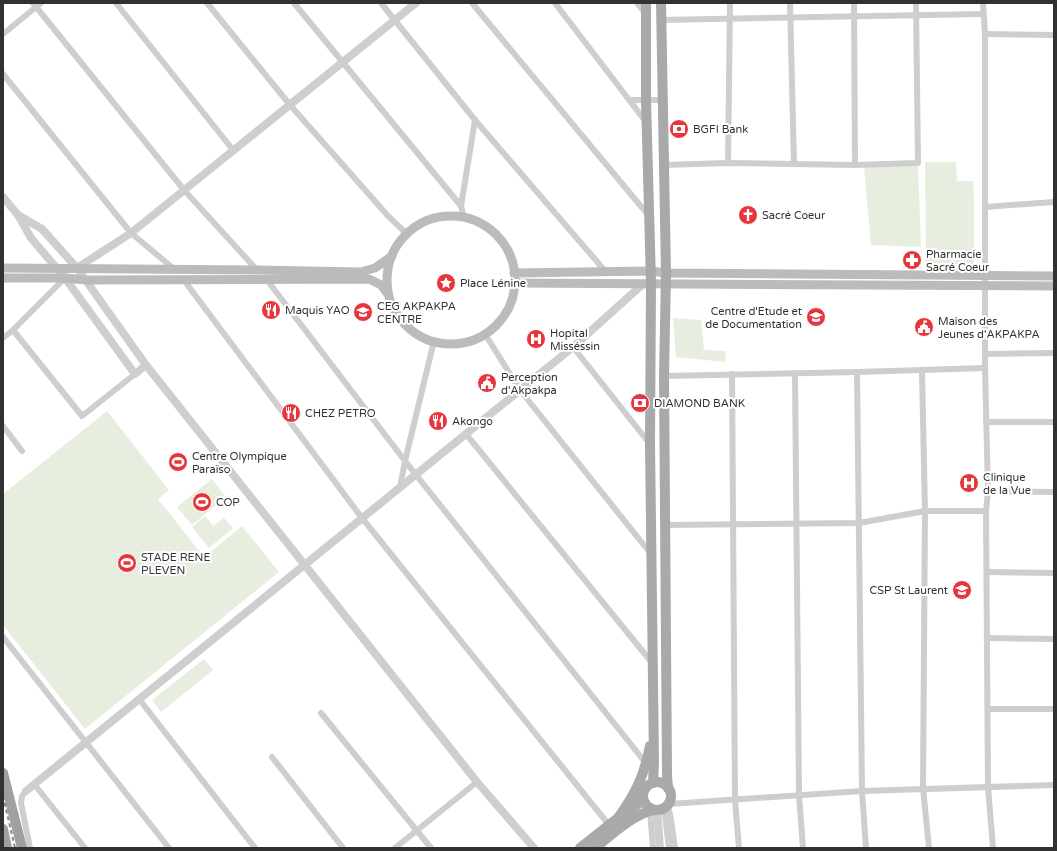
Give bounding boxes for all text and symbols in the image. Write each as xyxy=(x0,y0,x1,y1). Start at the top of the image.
bank icon: BGFI Bank xyxy=(668,118,690,140)
place label: BGFI Bank xyxy=(693,123,748,136)
church icon: Sacré Coeur xyxy=(737,204,759,226)
place label: Sacré Coeur xyxy=(762,209,826,222)
place label: Pharmacie Sacré Coeur xyxy=(926,248,990,274)
pharmacy icon: Pharmacie Sacré Coeur xyxy=(901,249,923,271)
place icon: Place Lénine xyxy=(435,272,457,294)
place label: Place Lénine xyxy=(460,277,526,290)
restaurant icon: Maquis YAO xyxy=(260,299,282,321)
place label: CEG AKPAKPA CENTRE xyxy=(377,300,456,326)
school or university icon: CEG AKPAKPA CENTRE xyxy=(352,301,374,323)
place label: Maquis YAO xyxy=(285,304,350,317)
place label: Centre d'Etude et de Documentation xyxy=(705,305,802,331)
school or university icon: Centre d'Etude et de Documentation xyxy=(805,306,827,328)
place label: Maison des Jeunes d'AKPAKPA xyxy=(938,315,1040,341)
public building icon: Maison des Jeunes d'AKPAKPA xyxy=(913,316,935,338)
place label: Hopital Misséssin xyxy=(550,327,600,353)
hospital icon: Hopital Misséssin xyxy=(525,328,547,350)
place label: Perception d'Akpakpa xyxy=(501,371,558,397)
public building icon: Perception d'Akpakpa xyxy=(476,372,498,394)
bank icon: DIAMOND BANK xyxy=(629,392,651,414)
place label: DIAMOND BANK xyxy=(654,397,746,410)
restaurant icon: CHEZ PETRO xyxy=(280,402,302,424)
place label: CHEZ PETRO xyxy=(305,407,376,420)
restaurant icon: Akongo xyxy=(427,410,449,432)
place label: Akongo xyxy=(452,415,493,428)
place label: Centre Olympique Paraïso xyxy=(192,450,287,476)
sports icon: Centre Olympique Paraïso xyxy=(167,451,189,473)
place label: Clinique de la Vue xyxy=(983,471,1031,497)
hospital icon: Clinique de la Vue xyxy=(958,472,980,494)
sports icon: COP xyxy=(191,491,213,513)
place label: COP xyxy=(216,496,240,509)
place label: STADE RENE PLEVEN xyxy=(141,551,210,577)
sports icon: STADE RENE PLEVEN xyxy=(116,552,138,574)
school or university icon: CSP St Laurent xyxy=(951,579,973,601)
place label: CSP St Laurent xyxy=(870,584,948,597)

